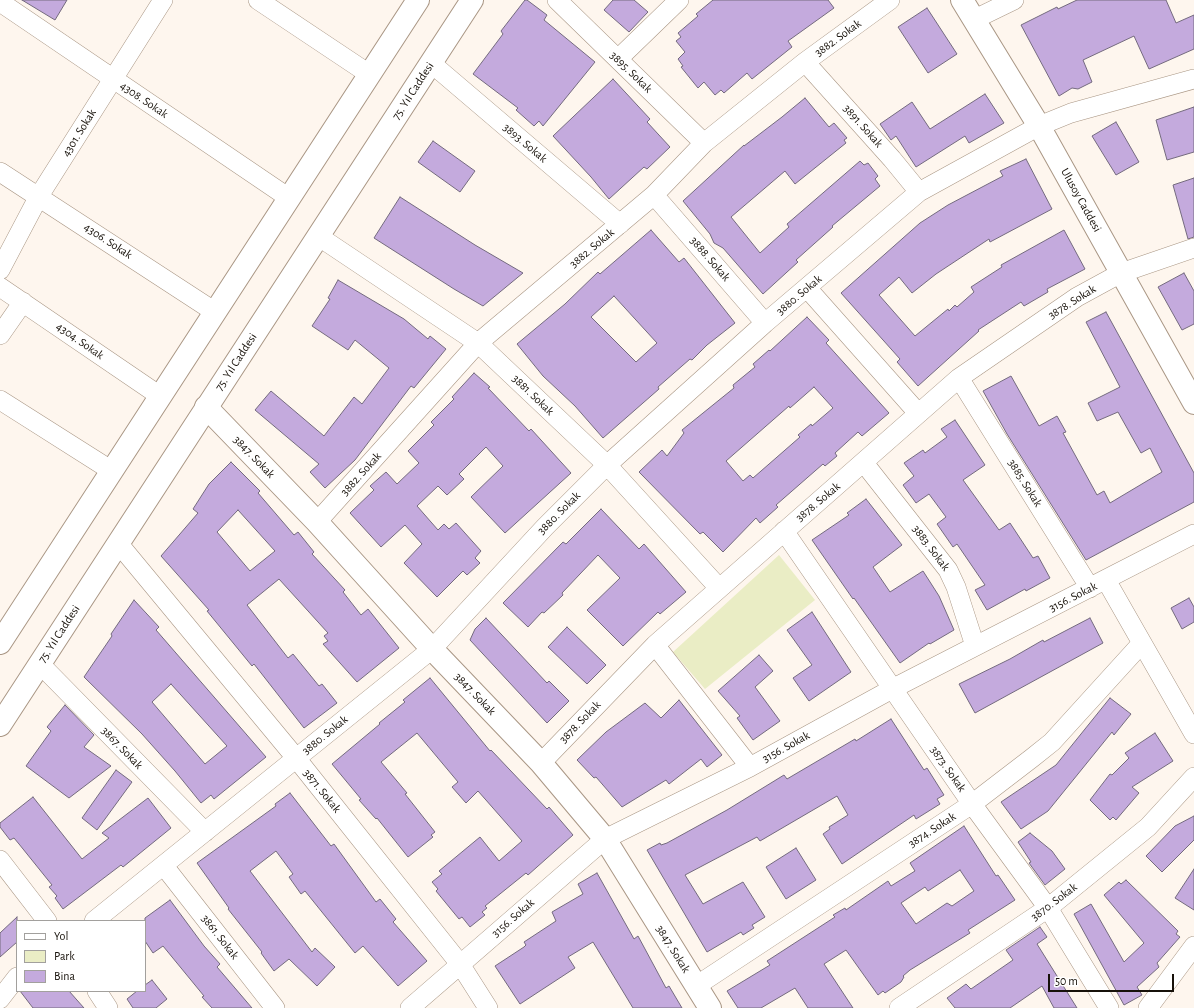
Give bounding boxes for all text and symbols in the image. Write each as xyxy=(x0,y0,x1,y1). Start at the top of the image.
street label: 3882. Sokak xyxy=(812,16,864,60)
street label: 3895. Sokak xyxy=(607,48,655,96)
street label: 75. Yıl Caddesi xyxy=(389,59,437,123)
street label: 4308. Sokak xyxy=(117,79,171,121)
street label: 3891. Sokak xyxy=(840,102,886,150)
street label: 4301. Sokak xyxy=(59,107,99,159)
street label: 3893. Sokak xyxy=(500,120,550,166)
street label: Ulusoy Caddesi xyxy=(1058,165,1104,235)
street label: 4306. Sokak xyxy=(81,220,135,262)
street label: 3882. Sokak xyxy=(567,225,617,271)
street label: 3888. Sokak xyxy=(687,234,733,284)
street label: 3880. Sokak xyxy=(773,272,825,318)
street label: 3878. Sokak xyxy=(1045,282,1099,322)
street label: 4304. Sokak xyxy=(53,319,107,363)
street label: 75. Yıl Caddesi xyxy=(212,330,260,394)
street label: 3881. Sokak xyxy=(509,372,557,418)
street label: 3847. Sokak xyxy=(230,433,278,481)
street label: 3882. Sokak xyxy=(338,449,384,499)
street label: 3885. Sokak xyxy=(1005,456,1045,510)
street label: 3878. Sokak xyxy=(793,479,843,525)
street label: 3880. Sokak xyxy=(534,488,584,538)
street label: 3883. Sokak xyxy=(909,522,953,574)
street label: 3156. Sokak xyxy=(1047,579,1099,615)
street label: 75. Yıl Caddesi xyxy=(35,602,83,666)
street label: 3847. Sokak xyxy=(451,670,499,718)
street label: 3878. Sokak xyxy=(556,698,604,746)
street label: 3880. Sokak xyxy=(299,712,351,758)
street label: 3867. Sokak xyxy=(98,724,146,772)
street label: 3156. Sokak xyxy=(760,728,812,766)
street label: 3873. Sokak xyxy=(927,743,969,795)
street label: 3871. Sokak xyxy=(300,766,344,816)
street label: 3874. Sokak xyxy=(906,809,958,851)
street label: 3870. Sokak xyxy=(1028,880,1080,924)
street label: 3156. Sokak xyxy=(489,896,537,940)
street label: 3861. Sokak xyxy=(198,912,242,962)
legend xyxy=(16,920,146,992)
street label: 3847. Sokak xyxy=(653,922,693,976)
text: Yol xyxy=(54,930,68,942)
text: Park xyxy=(54,950,75,962)
scale bar xyxy=(1050,966,1176,992)
text: Bina xyxy=(54,970,75,982)
text: 50 m xyxy=(1055,975,1078,987)

